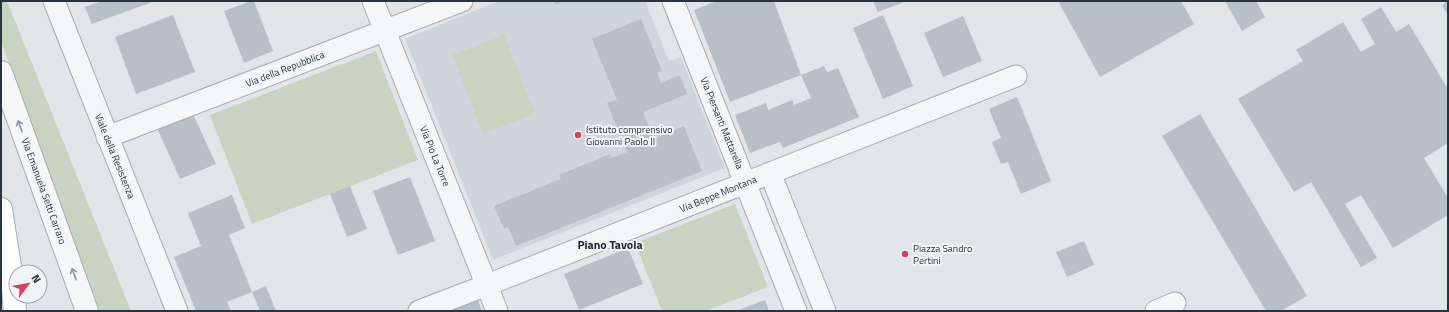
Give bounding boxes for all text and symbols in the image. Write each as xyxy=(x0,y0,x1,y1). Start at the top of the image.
street label: Via della Repubblica xyxy=(243,47,327,91)
street label: Via Piersanti Mattarella xyxy=(697,75,747,171)
street label: Viale della Resistenza xyxy=(91,111,139,201)
one-way arrow xyxy=(16,120,24,132)
place label: Istituto comprensivo Giovanni Paolo II xyxy=(586,122,672,149)
street label: Via Pio La Torre xyxy=(416,123,454,189)
marker: Istituto comprensivo Giovanni Paolo II xyxy=(573,130,583,140)
street label: Via Emanuela Setti Carraro xyxy=(18,136,70,246)
street label: Via Beppe Montana xyxy=(677,172,759,216)
district label: Piano Tavola xyxy=(577,235,643,254)
place label: Piazza Sandro Pertini xyxy=(913,241,972,268)
marker: Piazza Sandro Pertini xyxy=(900,249,910,259)
north arrow xyxy=(8,264,48,304)
one-way arrow xyxy=(70,268,77,281)
text: N xyxy=(28,271,45,286)

